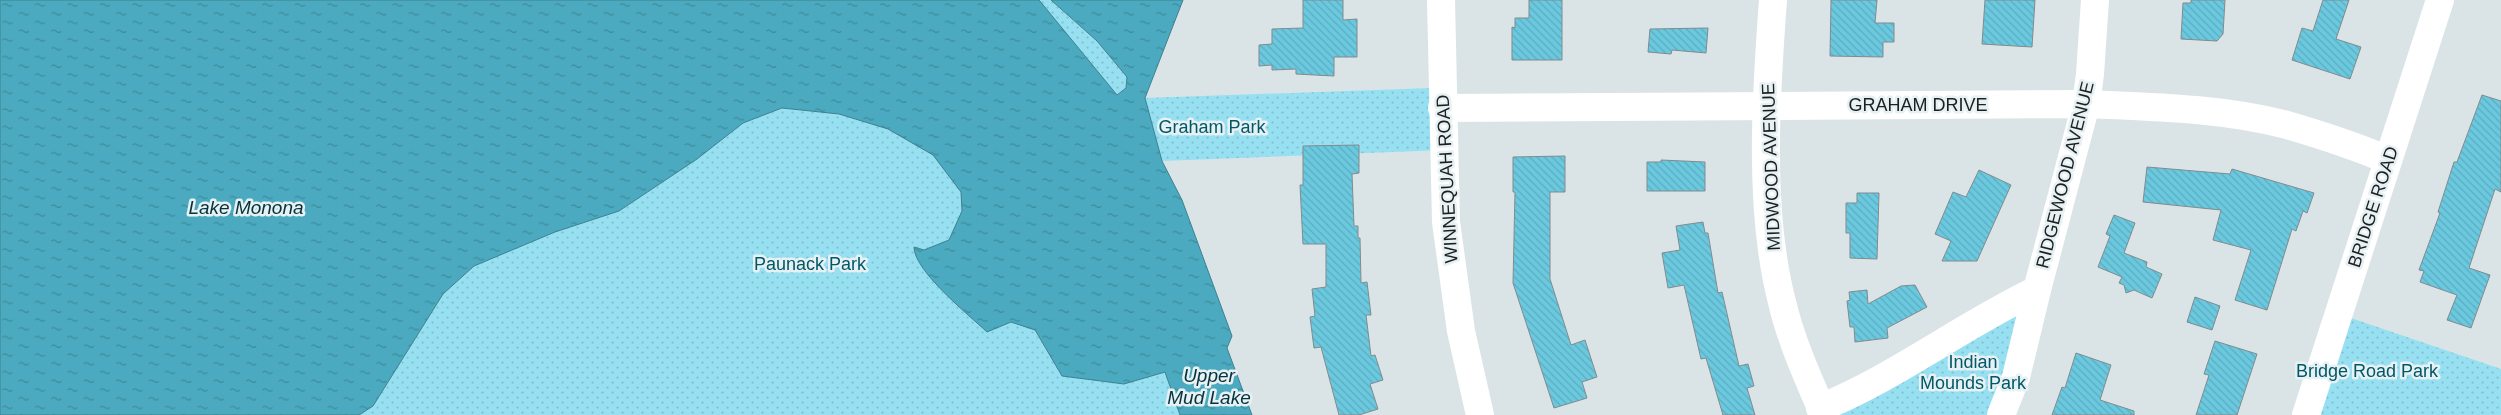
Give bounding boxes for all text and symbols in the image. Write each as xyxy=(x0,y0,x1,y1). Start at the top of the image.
street label: RIDGEWOOD AVENUE xyxy=(2032,80,2098,270)
street label: MIDWOOD AVENUE xyxy=(1758,83,1784,251)
street label: WINNEQUAH ROAD xyxy=(1433,94,1461,264)
street label: GRAHAM DRIVE xyxy=(1848,95,1988,115)
park label: Graham Park xyxy=(1158,117,1267,137)
street label: BRIDGE ROAD xyxy=(2344,144,2402,270)
water label: Lake Monona xyxy=(188,197,304,218)
park label: Paunack Park xyxy=(754,254,867,274)
park label: Indian Mounds Park xyxy=(1920,352,2027,393)
park label: Bridge Road Park xyxy=(2296,361,2439,381)
water label: Upper Mud Lake xyxy=(1167,365,1251,408)

